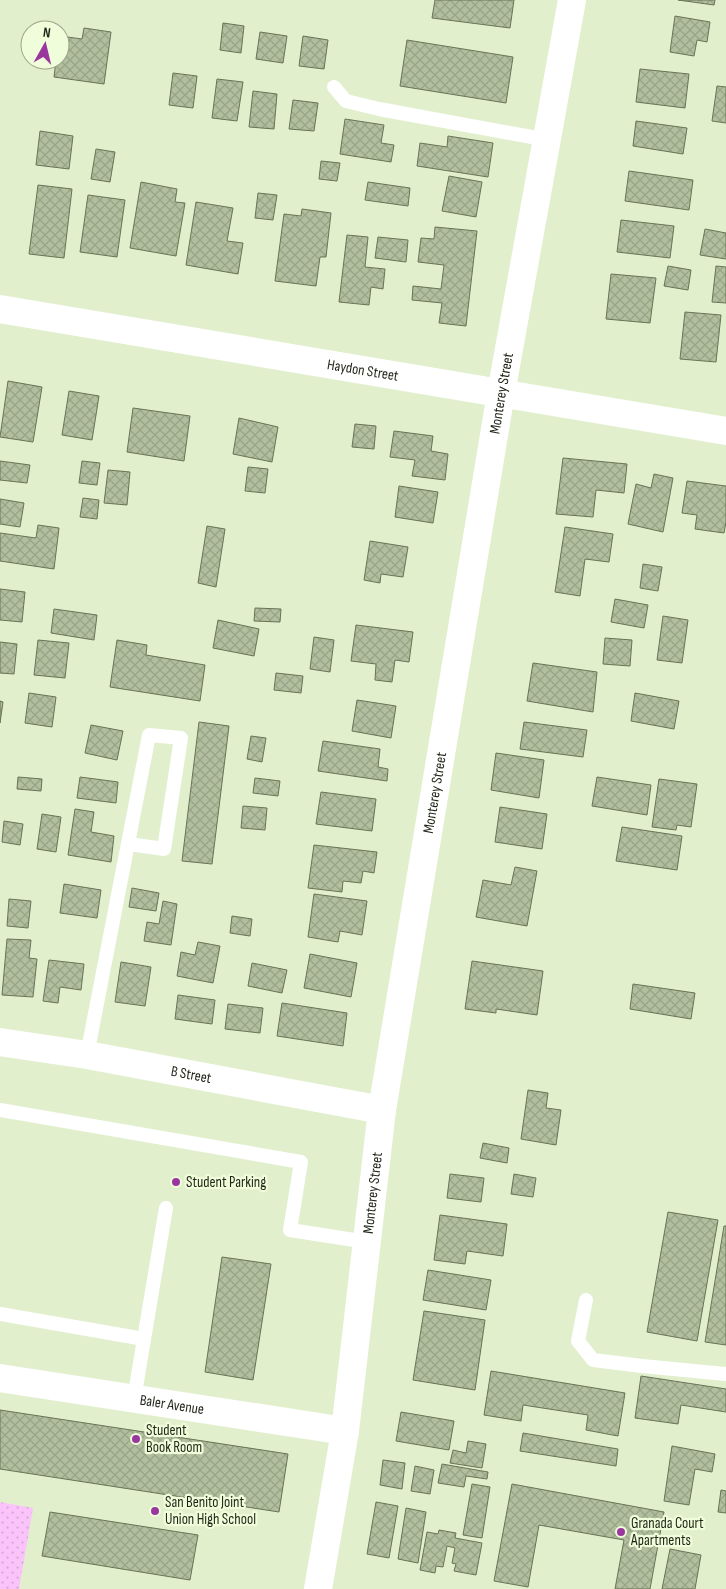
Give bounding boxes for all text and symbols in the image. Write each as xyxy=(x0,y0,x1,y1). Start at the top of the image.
north arrow xyxy=(20,20,70,70)
text: N xyxy=(42,24,52,42)
street label: Monterey Street xyxy=(485,351,518,435)
street label: Haydon Street xyxy=(326,355,400,385)
street label: Monterey Street xyxy=(419,750,451,835)
street label: B Street xyxy=(169,1061,213,1088)
street label: Monterey Street xyxy=(358,1151,387,1235)
place label: Student Parking xyxy=(186,1173,266,1192)
marker: Student Parking xyxy=(170,1176,182,1188)
street label: Baler Avenue xyxy=(139,1390,205,1419)
place label: Student Book Room xyxy=(146,1421,202,1457)
marker: Student Book Room xyxy=(130,1433,142,1445)
place label: San Benito Joint Union High School xyxy=(165,1493,256,1529)
marker: San Benito Joint Union High School xyxy=(149,1505,161,1517)
place label: Granada Court Apartments xyxy=(630,1514,704,1550)
marker: Granada Court Apartments xyxy=(615,1526,627,1538)

